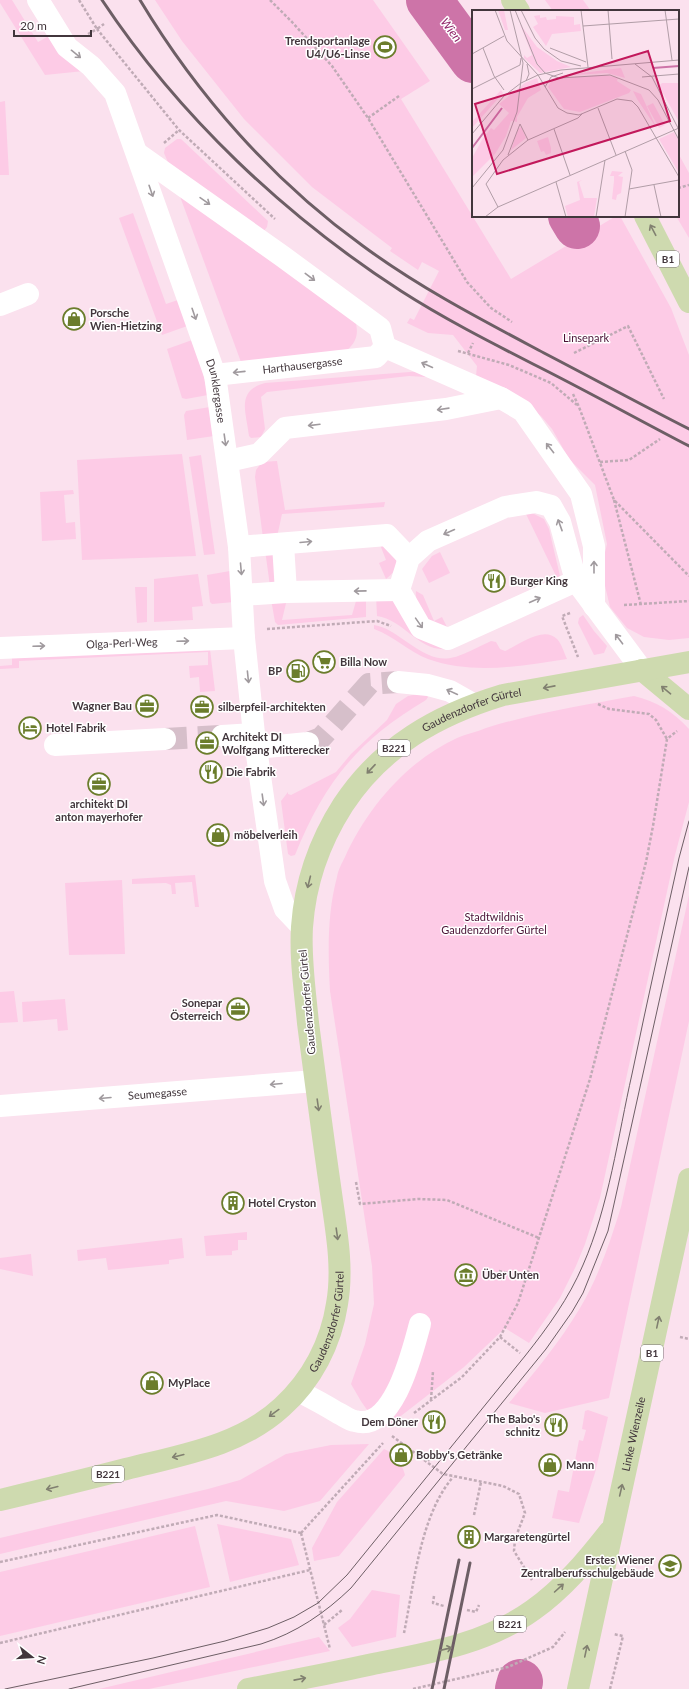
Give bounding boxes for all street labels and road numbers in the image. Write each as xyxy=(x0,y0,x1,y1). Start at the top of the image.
road number: B1 xyxy=(657,251,679,267)
street label: Harthausergasse xyxy=(262,354,343,376)
street label: Dunklergasse xyxy=(204,357,229,424)
street label: Olga-Perl-Weg xyxy=(86,635,158,650)
street label: Gaudenzdorfer Gürtel xyxy=(419,685,522,734)
road number: B221 xyxy=(378,740,410,756)
street label: Gaudenzdorfer Gürtel xyxy=(295,949,318,1055)
street label: Seumegasse xyxy=(127,1084,188,1102)
street label: Gaudenzdorfer Gürtel xyxy=(306,1271,346,1375)
road number: B1 xyxy=(641,1345,663,1361)
street label: Linke Wienzeile xyxy=(619,1395,647,1472)
road number: B221 xyxy=(92,1466,124,1482)
road number: B221 xyxy=(494,1616,526,1632)

